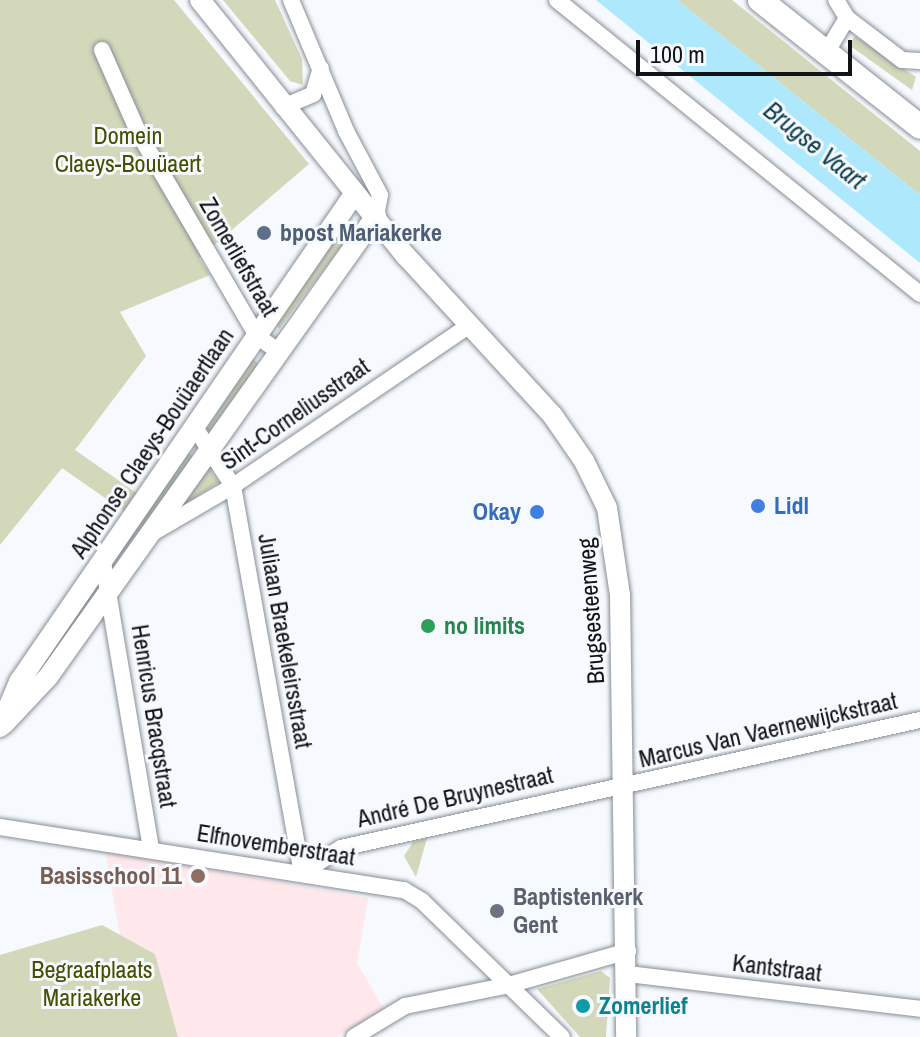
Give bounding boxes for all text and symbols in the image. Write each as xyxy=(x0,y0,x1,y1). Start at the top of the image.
scale bar xyxy=(640,24,856,74)
text: 100 m xyxy=(650,38,705,70)
water label: Brugse Vaart xyxy=(758,94,872,196)
park label: Domein Claeys-Bouüaert xyxy=(55,122,201,178)
street label: Zomerliefstraat xyxy=(193,192,285,322)
place label: bpost Mariakerke xyxy=(280,219,442,247)
marker: bpost Mariakerke xyxy=(255,224,273,242)
street label: Alphonse Claeys-Bouüaertlaan xyxy=(64,322,240,564)
street label: Sint-Corneliusstraat xyxy=(215,352,375,476)
place label: Lidl xyxy=(774,492,809,520)
marker: Lidl xyxy=(749,497,767,515)
place label: Okay xyxy=(473,498,521,526)
marker: Okay xyxy=(528,503,546,521)
street label: Juliaan Braekeleirsstraat xyxy=(252,531,318,751)
street label: Brugsesteenweg xyxy=(572,537,610,685)
place label: no limits xyxy=(444,612,525,640)
marker: no limits xyxy=(419,617,437,635)
street label: Henricus Bracqstraat xyxy=(125,622,183,810)
street label: Marcus Van Vaernewijckstraat xyxy=(636,686,900,774)
street label: André De Bruynestraat xyxy=(354,760,556,834)
street label: Elfnovemberstraat xyxy=(195,818,357,872)
place label: Basisschool 11 xyxy=(40,862,182,890)
marker: Basisschool 11 xyxy=(189,867,207,885)
place label: Baptistenkerk Gent xyxy=(513,883,643,939)
marker: Baptistenkerk Gent xyxy=(488,902,506,920)
street label: Kantstraat xyxy=(731,948,823,988)
park label: Begraafplaats Mariakerke xyxy=(31,956,153,1012)
place label: Zomerlief xyxy=(599,992,688,1020)
marker: Zomerlief xyxy=(574,997,592,1015)

